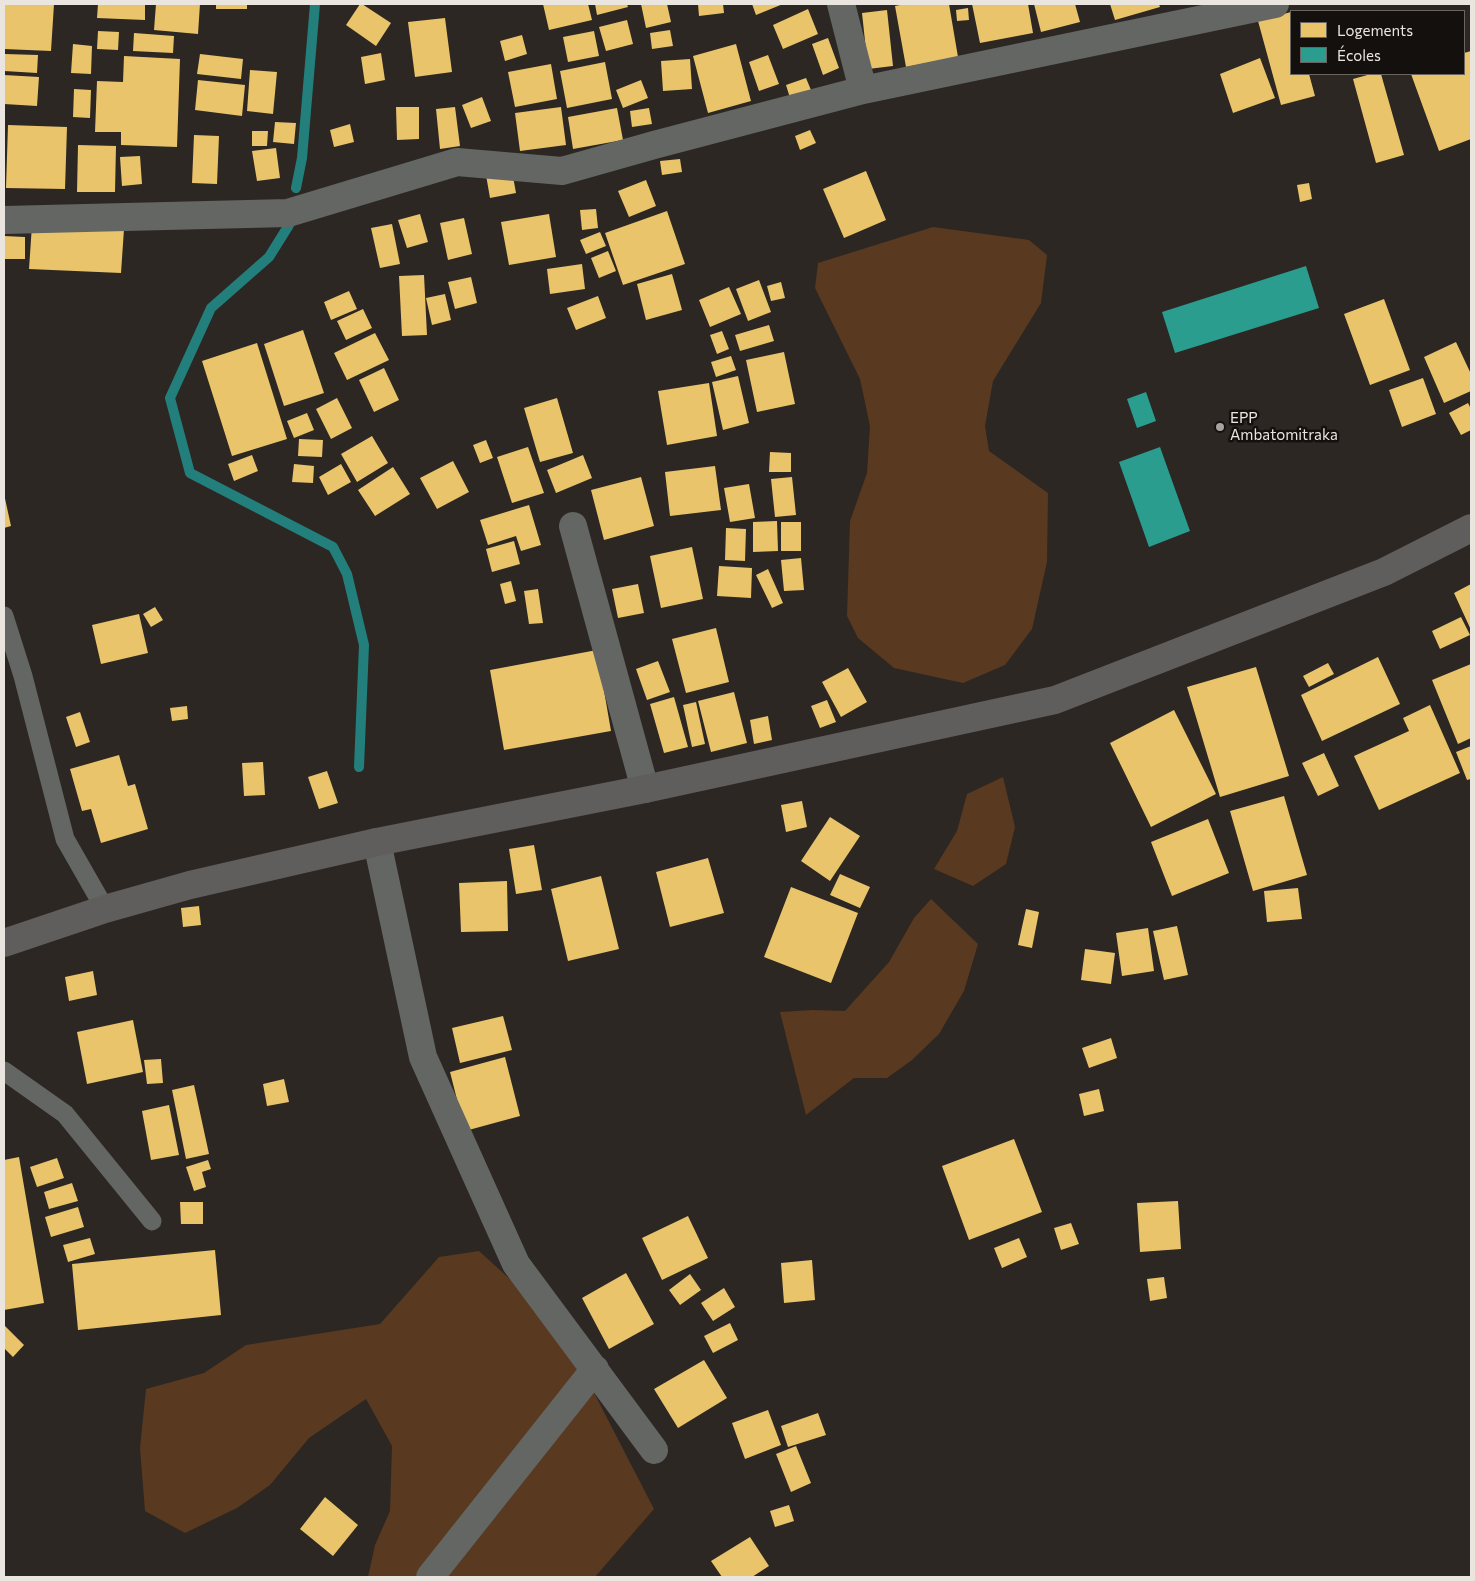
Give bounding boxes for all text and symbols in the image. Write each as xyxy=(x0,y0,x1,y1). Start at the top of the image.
legend xyxy=(1290,10,1465,75)
text: Logements xyxy=(1337,21,1413,39)
text: Écoles xyxy=(1337,46,1381,64)
place label: EPP Ambatomitraka xyxy=(1230,409,1338,444)
marker: EPP Ambatomitraka xyxy=(1214,421,1226,433)

